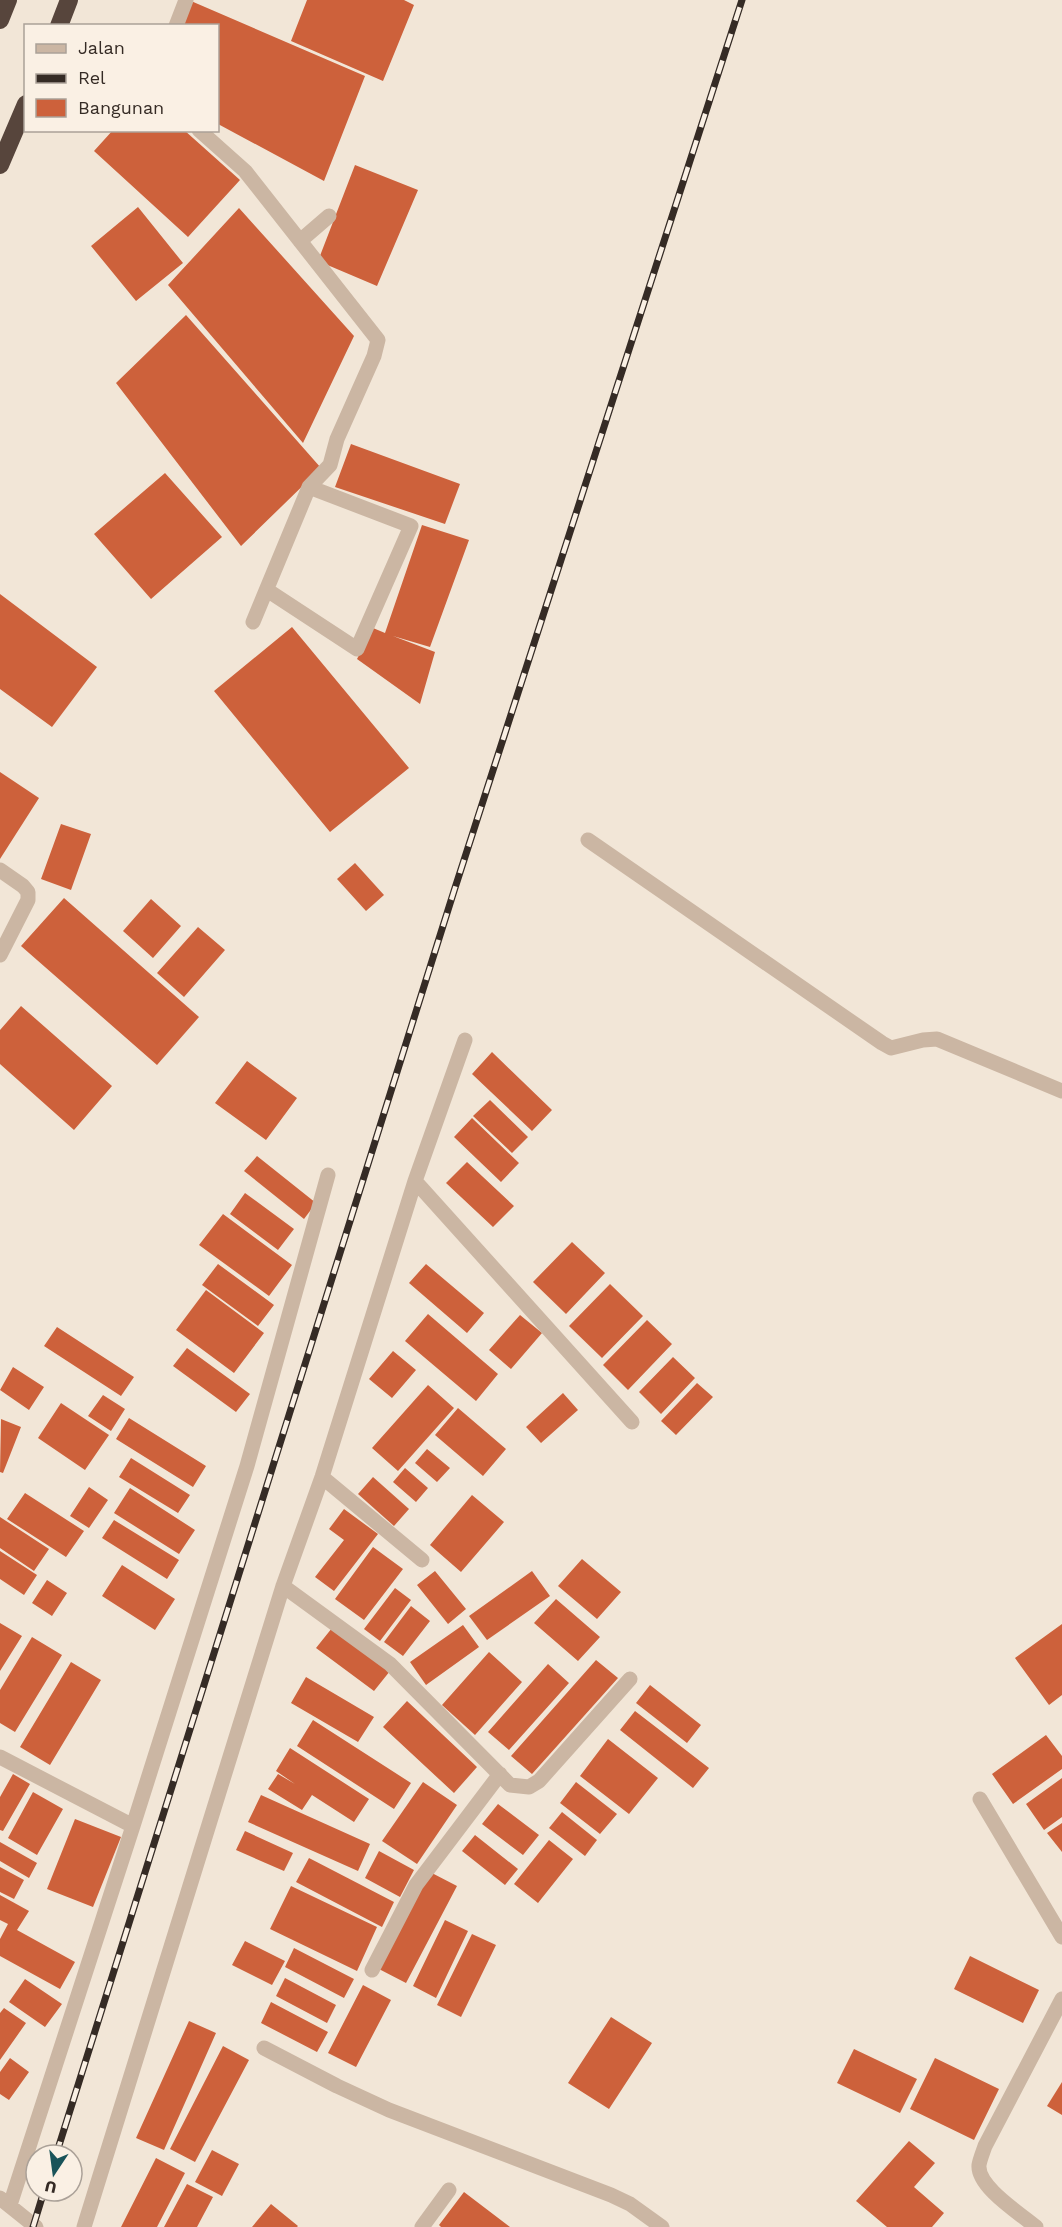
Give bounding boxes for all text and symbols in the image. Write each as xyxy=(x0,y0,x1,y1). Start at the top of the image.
legend xyxy=(24,24,219,132)
text: Jalan xyxy=(78,37,125,58)
text: Rel xyxy=(78,67,106,88)
text: Bangunan xyxy=(78,97,164,118)
north arrow xyxy=(24,2143,84,2203)
text: U xyxy=(43,2177,58,2198)

